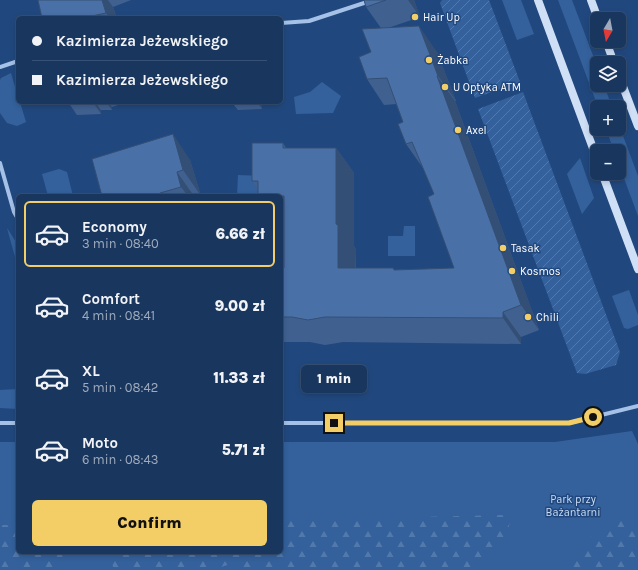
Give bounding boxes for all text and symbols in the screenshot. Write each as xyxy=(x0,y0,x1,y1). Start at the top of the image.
place label: Hair Up xyxy=(423,11,460,24)
marker: Hair Up xyxy=(410,12,420,22)
north arrow xyxy=(590,12,626,48)
map controls xyxy=(590,12,626,180)
text: Kazimierza Jeżewskiego xyxy=(56,32,228,50)
place label: Żabka xyxy=(437,53,468,67)
marker: Żabka xyxy=(424,55,434,65)
button: layers xyxy=(590,56,626,92)
text: Kazimierza Jeżewskiego xyxy=(56,71,228,89)
place label: U Optyka ATM xyxy=(453,81,521,94)
marker: U Optyka ATM xyxy=(440,82,450,92)
button: + xyxy=(590,100,626,136)
place label: Axel xyxy=(466,124,487,137)
marker: Axel xyxy=(453,125,463,135)
button: − xyxy=(590,144,626,180)
icon: car xyxy=(34,216,70,252)
text: Economy xyxy=(82,218,147,236)
text: 6.66 zł xyxy=(216,225,265,243)
text: 3 min · 08:40 xyxy=(82,236,159,251)
place label: Tasak xyxy=(511,242,540,255)
marker: Tasak xyxy=(498,243,508,253)
place label: Kosmos xyxy=(520,265,561,278)
marker: Kosmos xyxy=(507,266,517,276)
icon: car xyxy=(34,288,70,324)
text: Comfort xyxy=(82,290,140,308)
text: 9.00 zł xyxy=(215,297,265,315)
text: 4 min · 08:41 xyxy=(82,308,155,323)
place label: Chili xyxy=(536,311,559,324)
marker: Chili xyxy=(523,312,533,322)
icon: car xyxy=(34,360,70,396)
text: XL xyxy=(82,362,100,380)
callout: 1 min xyxy=(301,365,367,393)
text: 11.33 zł xyxy=(213,369,265,387)
text: 1 min xyxy=(317,371,351,386)
text: 5 min · 08:42 xyxy=(82,380,158,395)
route start xyxy=(584,408,602,426)
route end xyxy=(325,414,343,432)
icon: car xyxy=(34,432,70,468)
text: Moto xyxy=(82,434,118,452)
text: 5.71 zł xyxy=(222,441,265,459)
text: 6 min · 08:43 xyxy=(82,452,159,467)
park label: Park przy Bażantarni xyxy=(546,493,600,519)
button: Confirm xyxy=(32,500,267,546)

